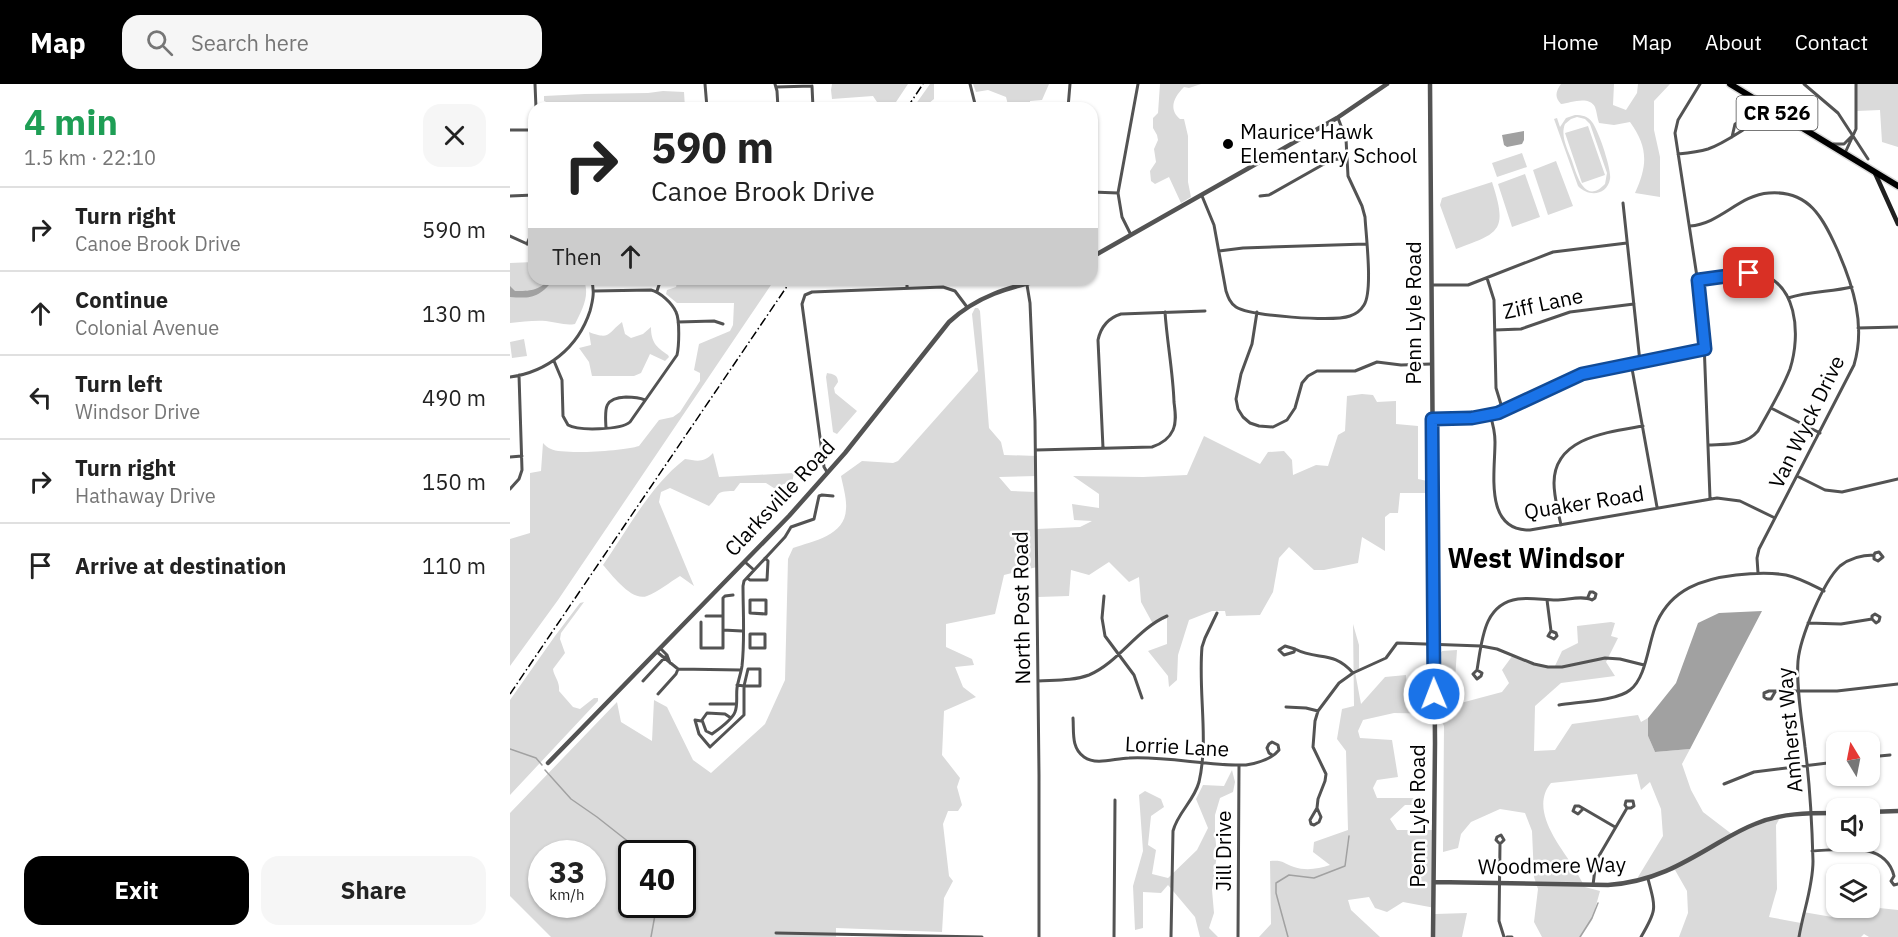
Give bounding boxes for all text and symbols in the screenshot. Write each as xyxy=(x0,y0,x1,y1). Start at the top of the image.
search box xyxy=(122,15,542,69)
text: Map xyxy=(30,24,86,61)
icon: search xyxy=(143,26,176,59)
text: Search here xyxy=(191,28,309,57)
text: Home xyxy=(1542,28,1599,56)
text: Map xyxy=(1632,28,1672,56)
text: About xyxy=(1705,28,1762,56)
text: Contact xyxy=(1795,28,1868,56)
road number: CR 526 xyxy=(1736,96,1818,130)
text: 4 min xyxy=(24,98,118,145)
button: close xyxy=(423,104,486,167)
place label: Maurice Hawk Elementary School xyxy=(1240,117,1417,169)
text: 590 m xyxy=(651,120,774,175)
icon: right xyxy=(552,126,630,204)
marker: Maurice Hawk Elementary School xyxy=(1221,137,1235,151)
text: 1.5 km · 22:10 xyxy=(24,144,156,171)
text: Canoe Brook Drive xyxy=(651,173,875,208)
text: Turn right xyxy=(75,201,176,230)
icon: right xyxy=(24,213,57,246)
text: 590 m xyxy=(422,215,486,244)
text: Canoe Brook Drive xyxy=(75,230,241,257)
icon: ahead xyxy=(614,240,647,273)
street label: Penn Lyle Road xyxy=(1399,241,1427,385)
text: Then xyxy=(552,242,602,271)
pin xyxy=(1723,247,1774,298)
icon: arrive xyxy=(1732,256,1765,289)
street label: Ziff Lane xyxy=(1500,281,1585,325)
text: Continue xyxy=(75,285,168,314)
icon: ahead xyxy=(24,297,57,330)
text: 130 m xyxy=(422,299,486,328)
text: Colonial Avenue xyxy=(75,314,219,341)
street label: Van Wyck Drive xyxy=(1762,350,1850,493)
text: Turn left xyxy=(75,369,163,398)
icon: left xyxy=(24,381,57,414)
text: 490 m xyxy=(422,383,486,412)
text: Windsor Drive xyxy=(75,398,200,425)
street label: Clarksville Road xyxy=(718,433,841,562)
text: Turn right xyxy=(75,453,176,482)
icon: right xyxy=(24,465,57,498)
text: 150 m xyxy=(422,467,486,496)
street label: Quaker Road xyxy=(1522,479,1646,525)
text: Hathaway Drive xyxy=(75,482,216,509)
street label: North Post Road xyxy=(1006,531,1036,685)
district label: West Windsor xyxy=(1447,540,1625,575)
icon: arrive xyxy=(24,549,57,582)
text: Arrive at destination xyxy=(75,551,286,580)
text: 110 m xyxy=(422,551,486,580)
position arrow xyxy=(1402,662,1466,726)
street label: Amherst Way xyxy=(1770,666,1808,794)
street label: Lorrie Lane xyxy=(1124,729,1230,763)
north arrow xyxy=(1826,732,1880,786)
map controls xyxy=(1826,732,1880,918)
street label: Penn Lyle Road xyxy=(1403,744,1431,888)
button: sound xyxy=(1826,798,1880,852)
street label: Jill Drive xyxy=(1209,811,1237,891)
speed limit sign: 40 xyxy=(618,840,696,918)
street label: Woodmere Way xyxy=(1478,850,1627,880)
text: 33 xyxy=(549,852,585,891)
button: Exit xyxy=(24,856,249,925)
button: Share xyxy=(261,856,486,925)
button: layers xyxy=(1826,864,1880,918)
text: km/h xyxy=(549,885,585,904)

